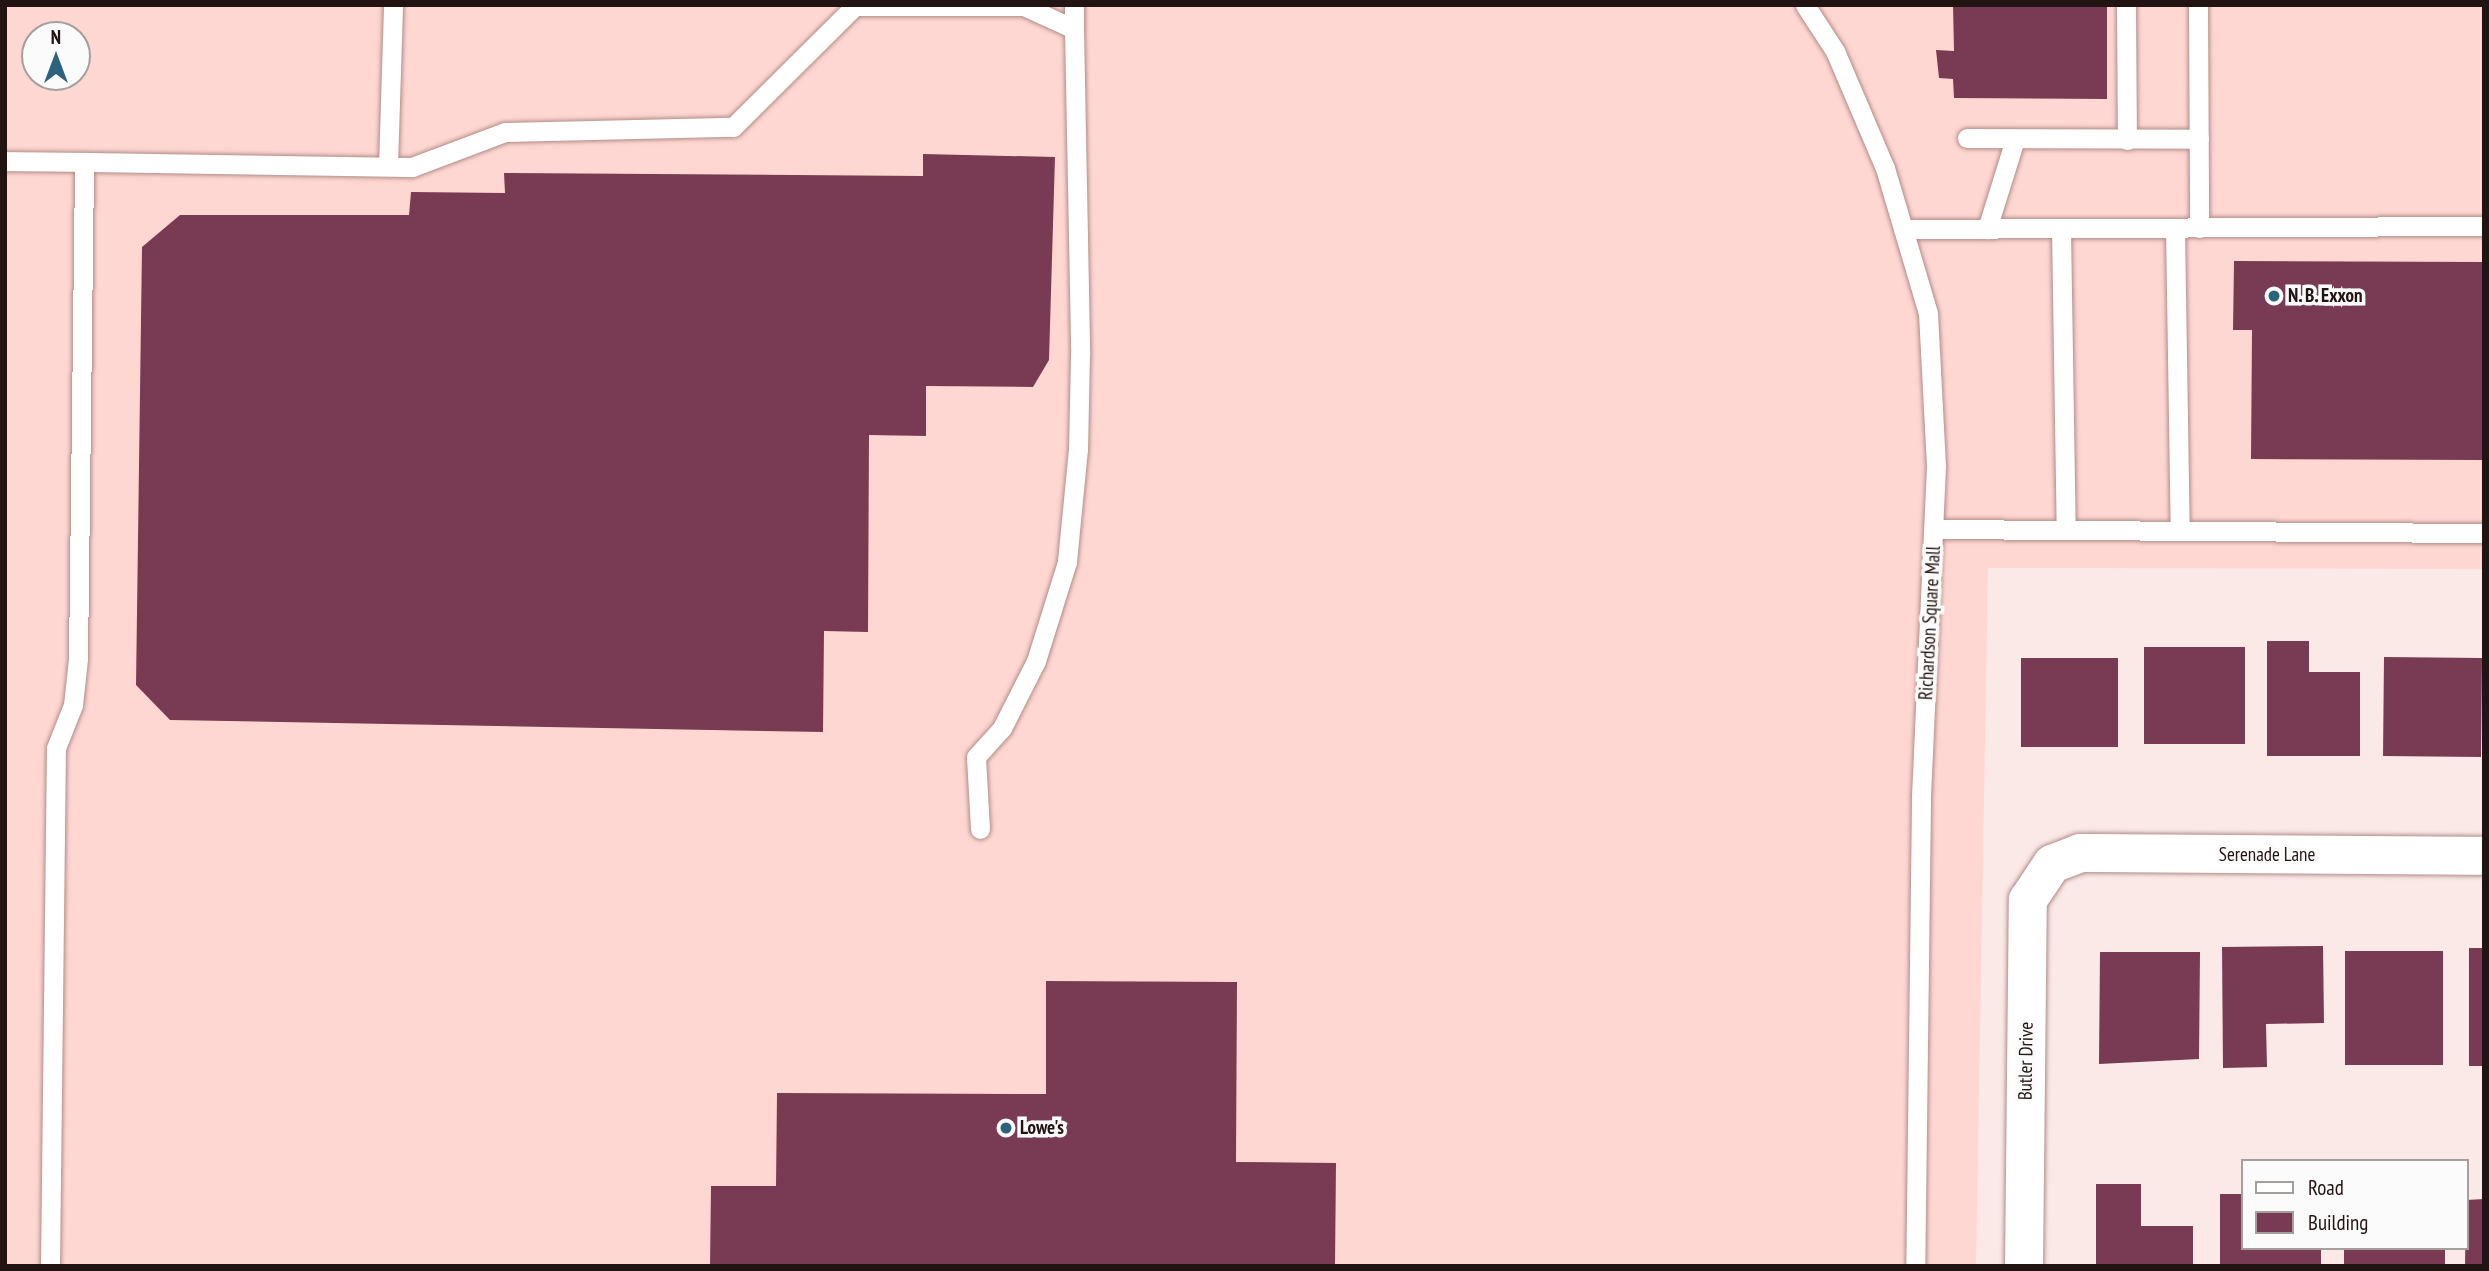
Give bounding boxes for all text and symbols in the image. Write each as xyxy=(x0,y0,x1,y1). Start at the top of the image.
north arrow xyxy=(21,21,91,91)
text: N xyxy=(51,25,61,49)
place label: N. B. Exxon xyxy=(2288,285,2365,307)
marker: N. B. Exxon xyxy=(2266,288,2282,304)
street label: Richardson Square Mall xyxy=(1915,545,1945,701)
street label: Serenade Lane xyxy=(2219,844,2315,866)
street label: Butler Drive xyxy=(2014,1022,2038,1100)
place label: Lowe's xyxy=(1020,1117,1064,1139)
marker: Lowe's xyxy=(998,1120,1014,1136)
legend xyxy=(2240,1159,2468,1250)
text: Road xyxy=(2308,1174,2344,1201)
text: Building xyxy=(2308,1209,2368,1236)

